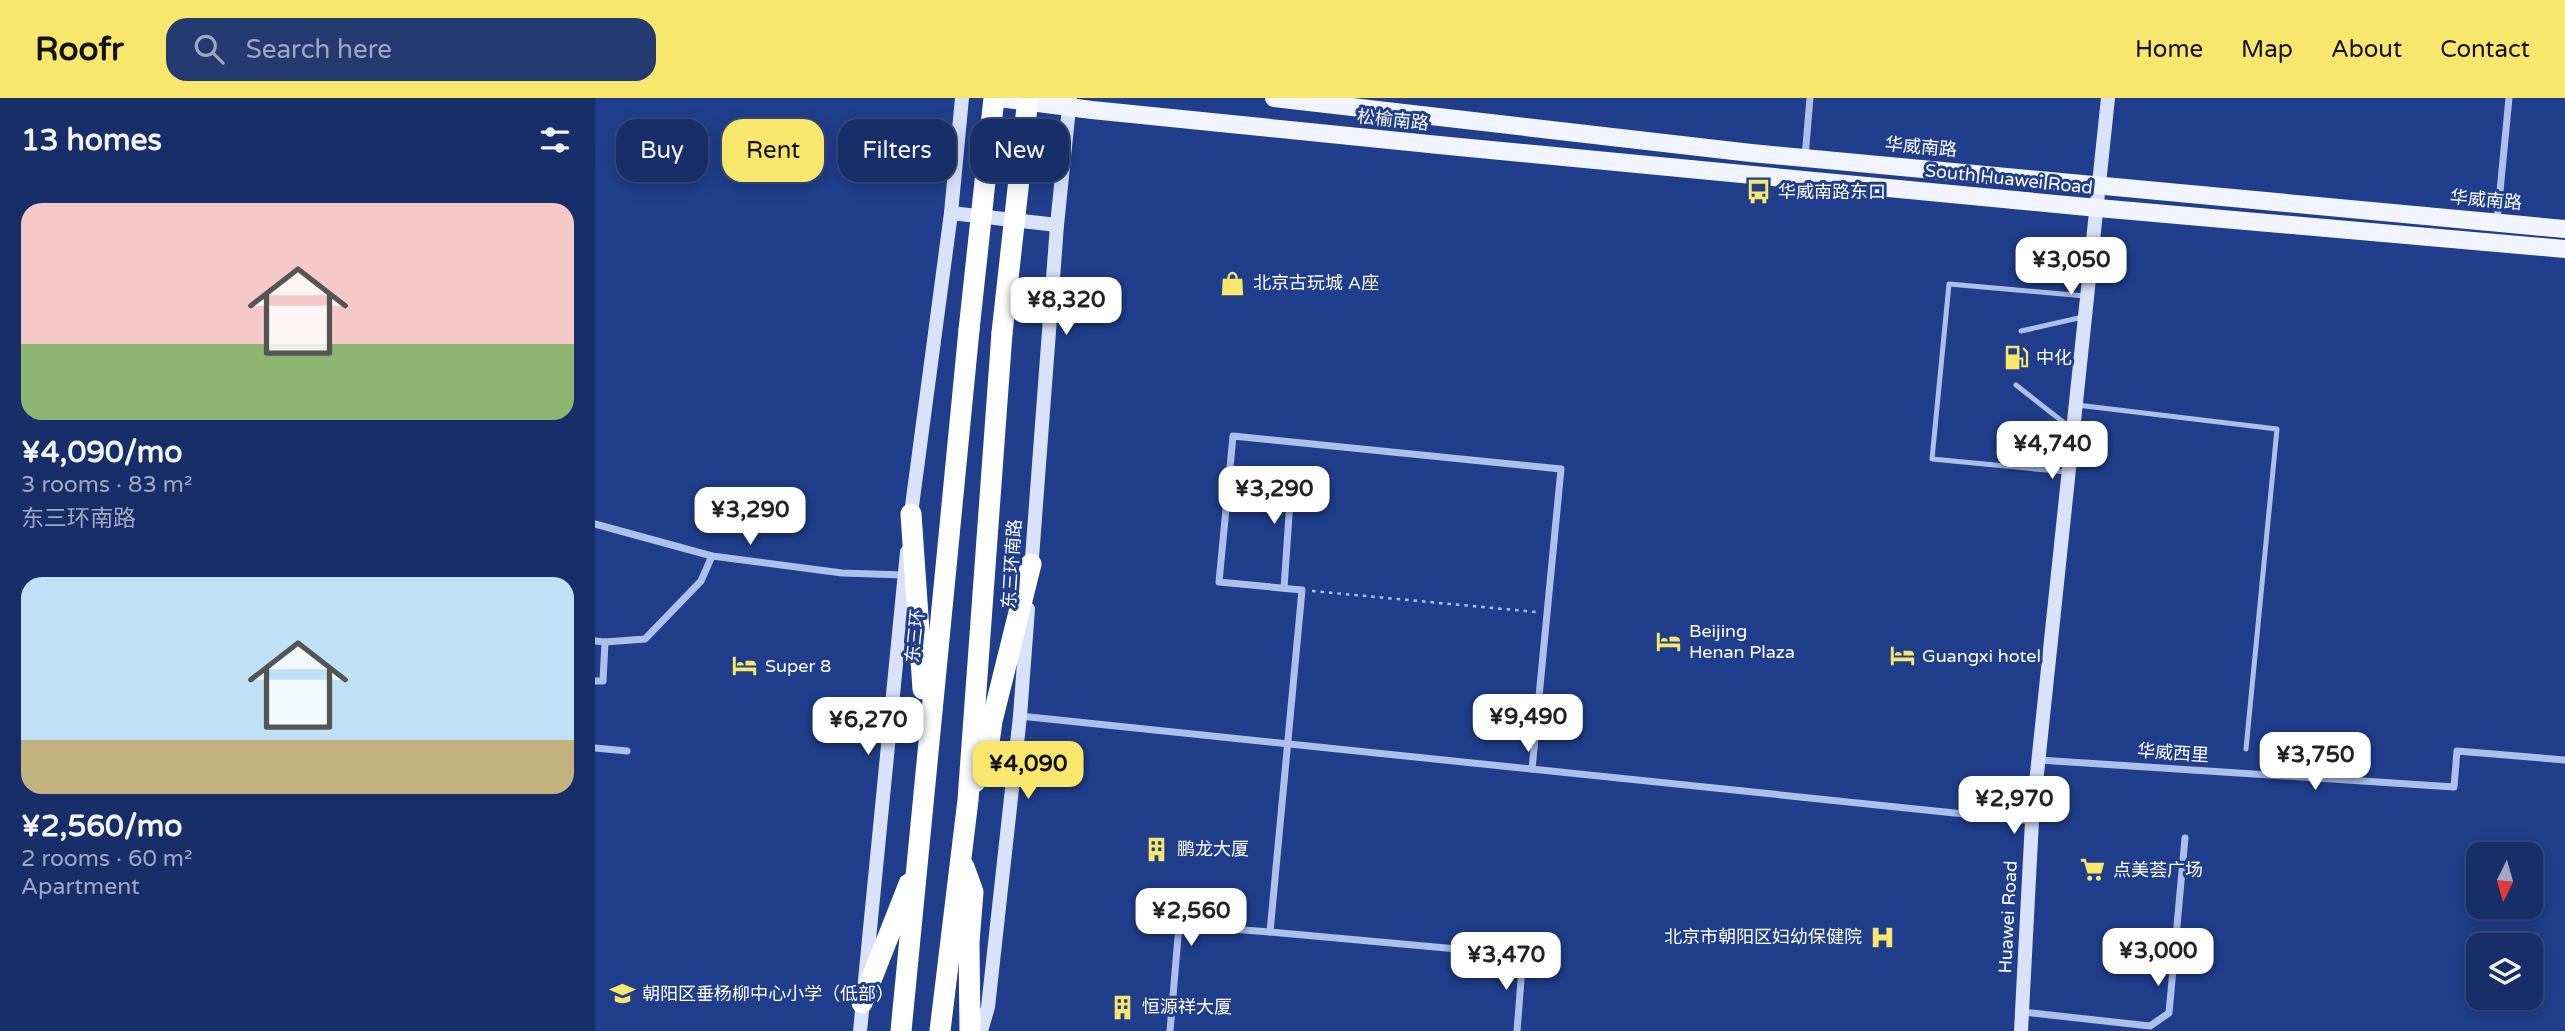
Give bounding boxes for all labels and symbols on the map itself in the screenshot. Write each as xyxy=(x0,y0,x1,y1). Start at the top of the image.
street label: 松榆南路 xyxy=(1356,105,1430,135)
street label: 华威南路 xyxy=(1884,133,1958,161)
street label: South Huawei Road xyxy=(1924,159,2094,199)
bus stop icon: 华威南路东口 xyxy=(1744,178,1772,206)
place label: 华威南路东口 xyxy=(1778,181,1886,203)
street label: 华威南路 xyxy=(2449,186,2523,214)
pin: ¥3,050 xyxy=(2014,238,2128,297)
shop icon: 北京古玩城 A座 xyxy=(1219,269,1247,297)
place label: 北京古玩城 A座 xyxy=(1253,272,1379,294)
pin: ¥8,320 xyxy=(1009,278,1123,337)
fuel station icon: 中化 xyxy=(2002,344,2030,372)
place label: 中化 xyxy=(2036,347,2072,369)
pin: ¥4,740 xyxy=(1995,422,2109,481)
pin: ¥3,290 xyxy=(1217,466,1331,526)
pin: ¥3,290 xyxy=(693,488,807,547)
street label: 东三环南路 xyxy=(998,518,1026,610)
street label: 东三环 xyxy=(901,608,929,664)
place label: Beijing Henan Plaza xyxy=(1689,620,1795,663)
hotel icon: Beijing Henan Plaza xyxy=(1655,627,1683,655)
hotel icon: Guangxi hotel xyxy=(1888,642,1916,670)
place label: Guangxi hotel xyxy=(1922,645,2041,667)
hotel icon: Super 8 xyxy=(731,652,759,680)
place label: Super 8 xyxy=(765,655,831,677)
pin: ¥9,490 xyxy=(1471,694,1585,754)
pin: ¥6,270 xyxy=(811,698,925,757)
pin: ¥3,750 xyxy=(2258,732,2372,792)
street label: 华威西里 xyxy=(2136,740,2210,766)
pin: ¥4,090 xyxy=(971,742,1085,801)
pin: ¥2,970 xyxy=(1957,776,2071,836)
building icon: 鹏龙大厦 xyxy=(1143,835,1171,863)
place label: 鹏龙大厦 xyxy=(1177,838,1249,860)
north arrow xyxy=(2466,842,2543,919)
supermarket icon: 点美荟广场 xyxy=(2079,856,2107,884)
place label: 点美荟广场 xyxy=(2113,859,2203,881)
street label: Huawei Road xyxy=(1994,860,2022,974)
pin: ¥2,560 xyxy=(1134,888,1248,948)
hospital icon: 北京市朝阳区妇幼保健院 xyxy=(1868,923,1896,951)
place label: 北京市朝阳区妇幼保健院 xyxy=(1664,926,1862,948)
pin: ¥3,000 xyxy=(2101,928,2215,988)
pin: ¥3,470 xyxy=(1449,932,1563,992)
school or university icon: 朝阳区垂杨柳中心小学（低部） xyxy=(608,980,636,1008)
place label: 朝阳区垂杨柳中心小学（低部） xyxy=(642,983,894,1005)
building icon: 恒源祥大厦 xyxy=(1108,993,1136,1021)
place label: 恒源祥大厦 xyxy=(1142,996,1232,1018)

